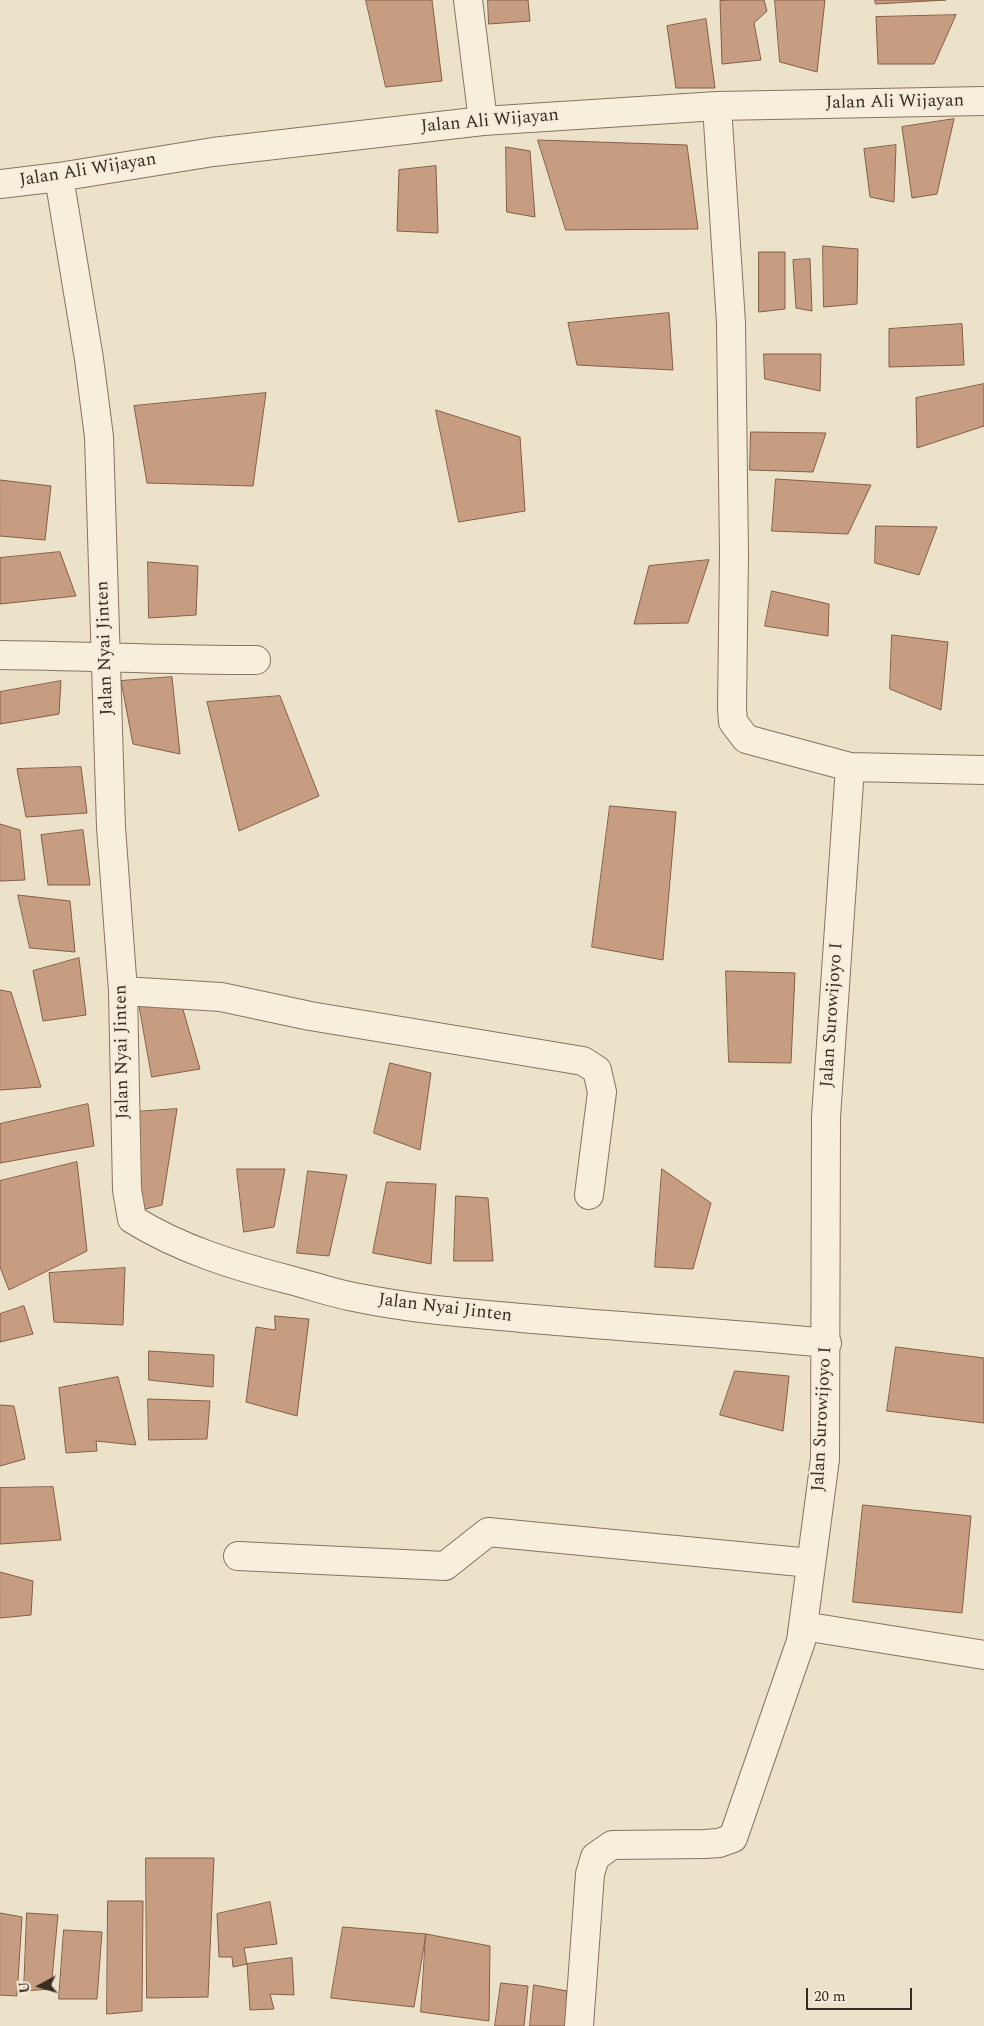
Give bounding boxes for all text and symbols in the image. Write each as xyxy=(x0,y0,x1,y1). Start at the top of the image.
street label: Jalan Ali Wijayan xyxy=(826,91,964,115)
street label: Jalan Ali Wijayan xyxy=(420,105,560,139)
street label: Jalan Ali Wijayan xyxy=(18,150,158,192)
street label: Jalan Nyai Jinten xyxy=(93,580,119,716)
street label: Jalan Surowijoyo I xyxy=(817,942,849,1088)
street label: Jalan Nyai Jinten xyxy=(111,984,135,1120)
street label: Jalan Nyai Jinten xyxy=(377,1290,513,1328)
street label: Jalan Surowijoyo I xyxy=(808,1346,838,1492)
north arrow xyxy=(15,1961,65,2011)
scale bar xyxy=(809,1978,915,2010)
text: U xyxy=(14,1981,36,1995)
text: 20 m xyxy=(814,1985,846,2008)

